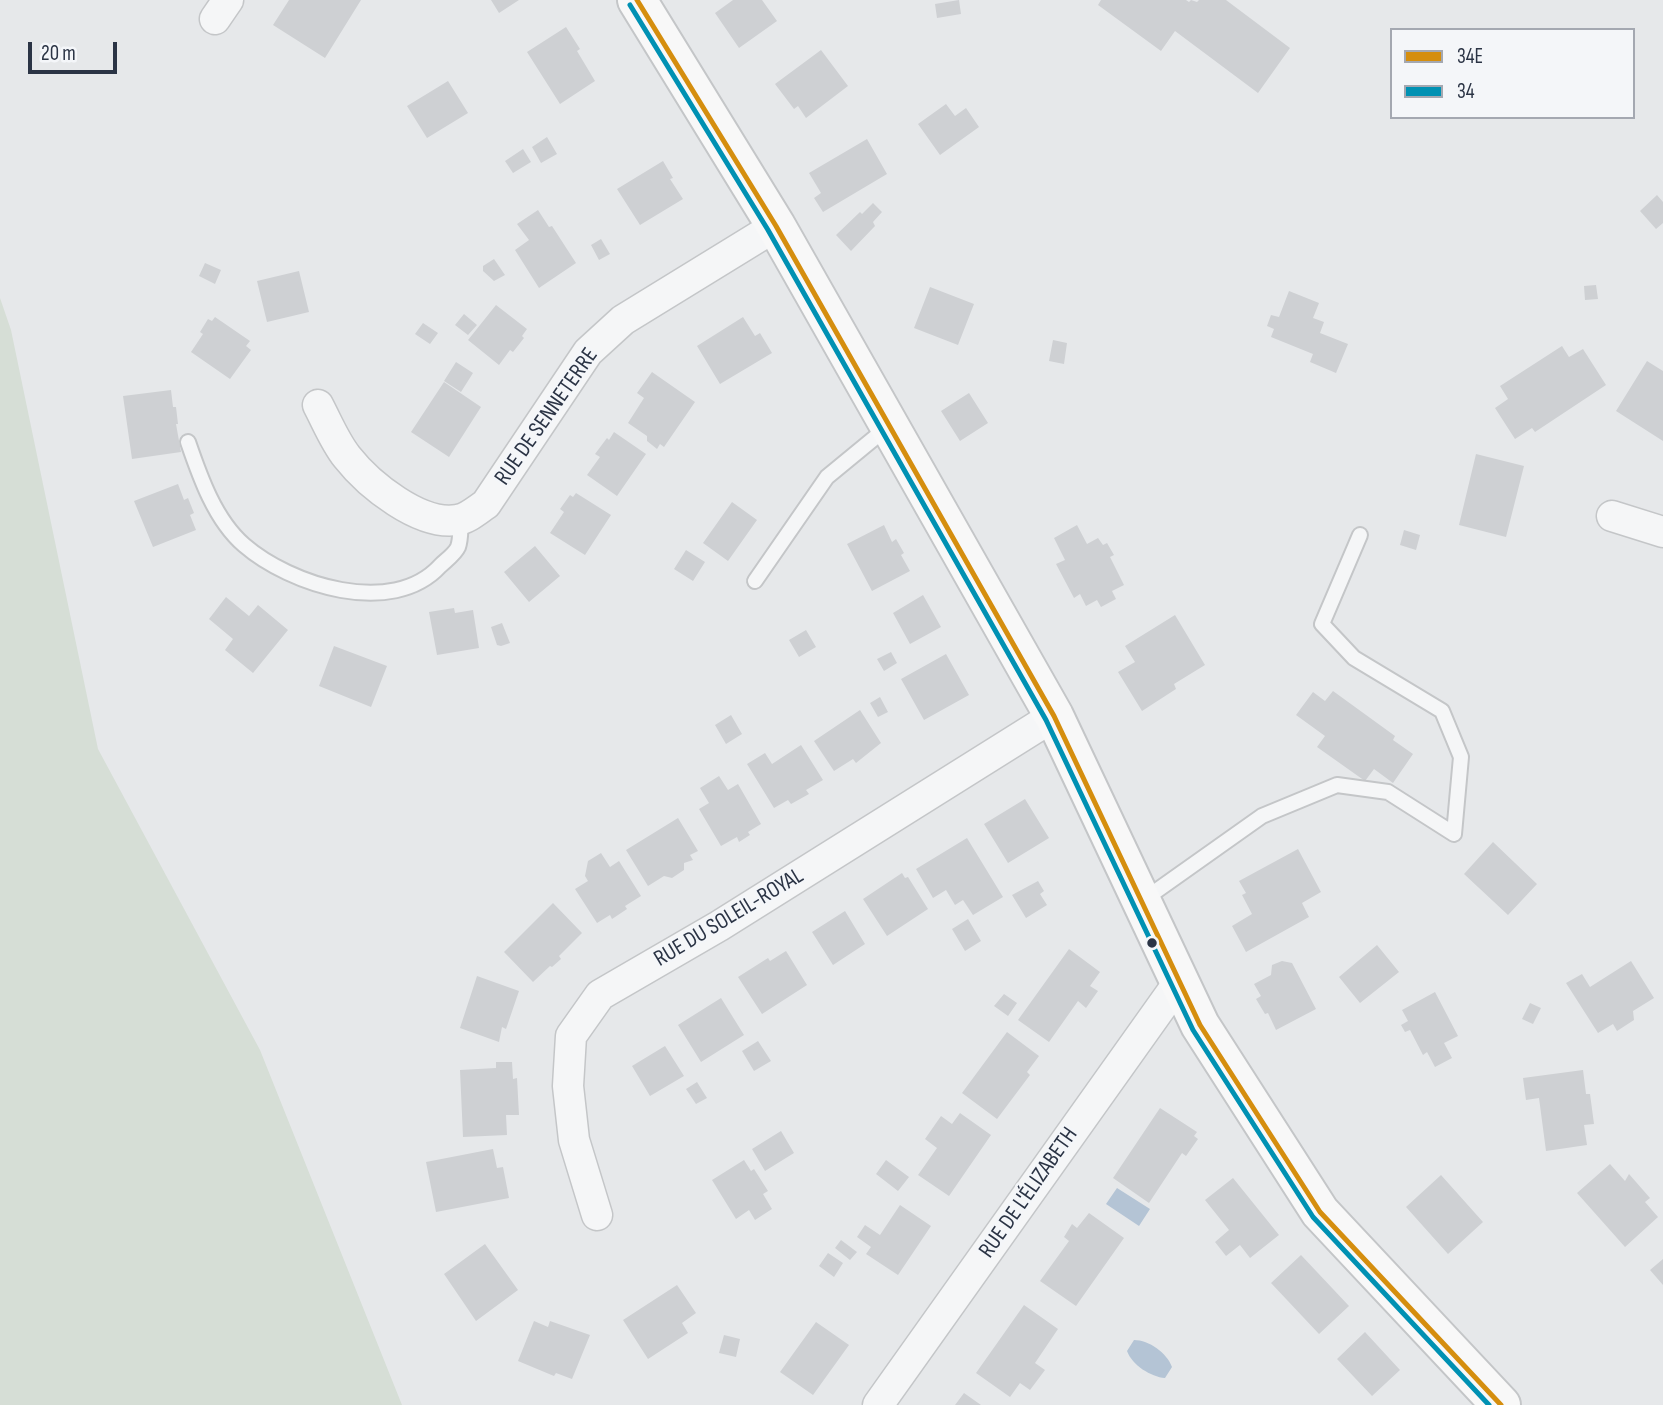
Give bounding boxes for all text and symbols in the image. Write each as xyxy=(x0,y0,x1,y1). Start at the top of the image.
scale bar xyxy=(32,28,121,72)
legend xyxy=(1390,28,1635,119)
text: 20 m xyxy=(41,41,76,66)
text: 34E xyxy=(1457,44,1483,69)
text: 34 xyxy=(1457,79,1475,104)
street label: RUE DE SENNETERRE xyxy=(489,343,605,491)
street label: RUE DU SOLEIL-ROYAL xyxy=(649,863,809,973)
unlabelled marker xyxy=(1145,936,1159,950)
street label: RUE DE L'ÉLIZABETH xyxy=(974,1122,1084,1264)

